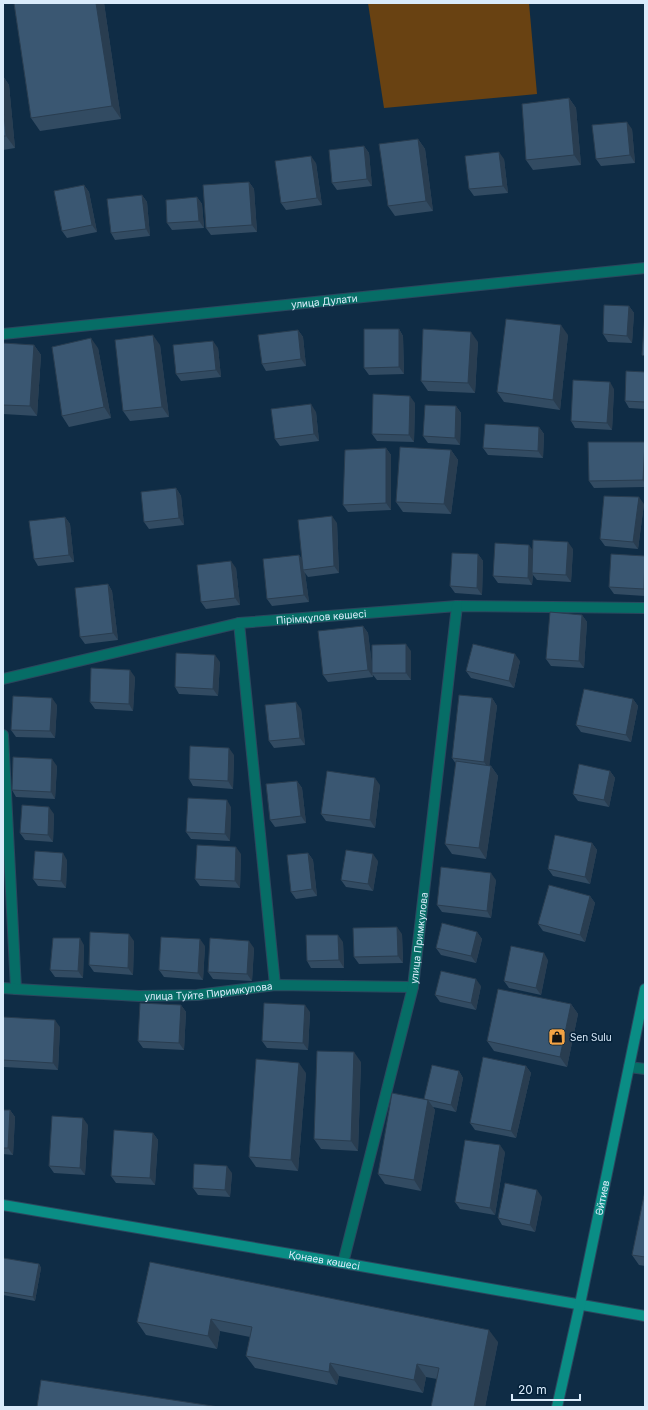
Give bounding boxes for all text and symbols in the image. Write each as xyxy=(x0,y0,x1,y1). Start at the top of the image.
street label: улица Дулати xyxy=(290,292,358,310)
street label: Пірімқұлов көшесі xyxy=(276,607,367,626)
street label: улица Примкулова xyxy=(407,892,430,985)
street label: улица Туйте Пиримкулова xyxy=(144,979,273,1002)
shop icon: Sen Sulu xyxy=(547,1027,567,1047)
place label: Sen Sulu xyxy=(570,1031,612,1043)
street label: Әйтиев xyxy=(592,1179,611,1216)
street label: Қонаев көшесі xyxy=(288,1248,361,1272)
scale bar xyxy=(512,1376,580,1402)
text: 20 m xyxy=(518,1382,547,1397)

